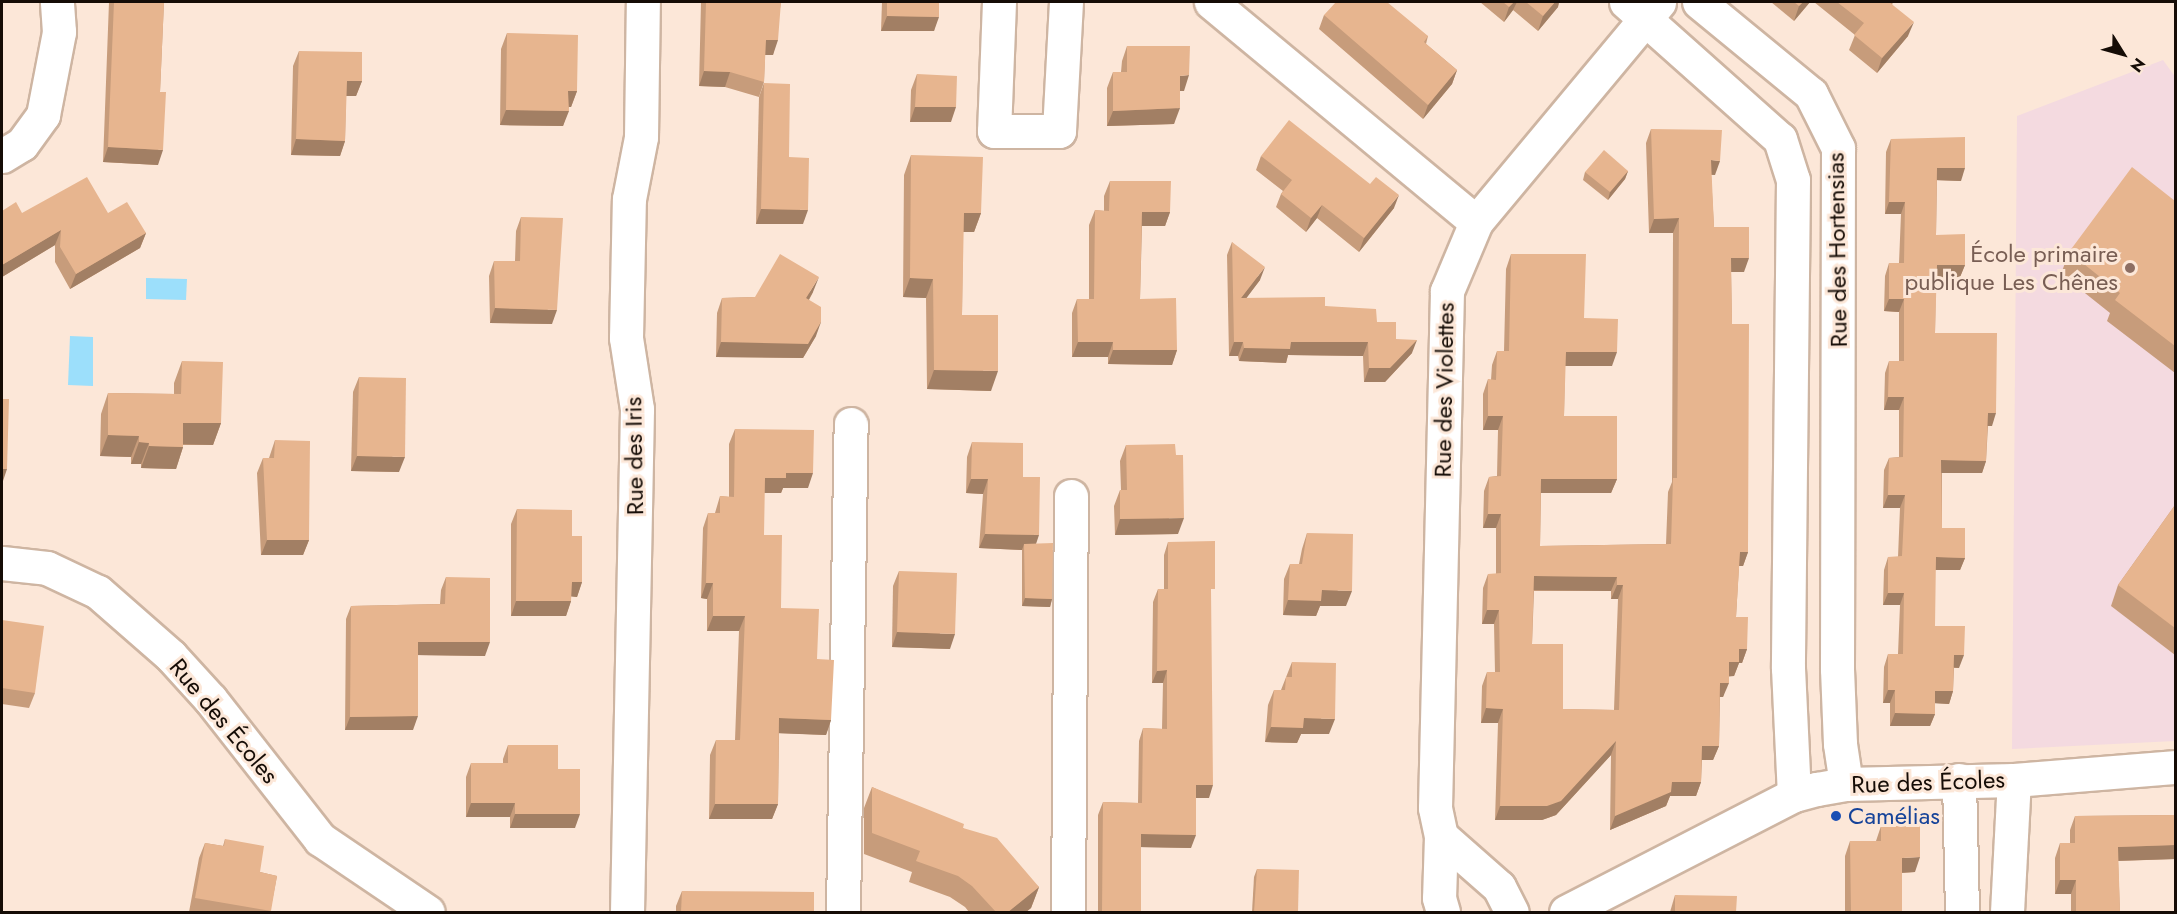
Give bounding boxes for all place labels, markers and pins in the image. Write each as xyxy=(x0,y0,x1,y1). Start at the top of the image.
place label: École primaire publique Les Chênes xyxy=(1904,240,2118,296)
marker: École primaire publique Les Chênes xyxy=(2123,261,2137,275)
place label: Camélias xyxy=(1848,802,1940,830)
marker: Camélias xyxy=(1829,809,1843,823)

